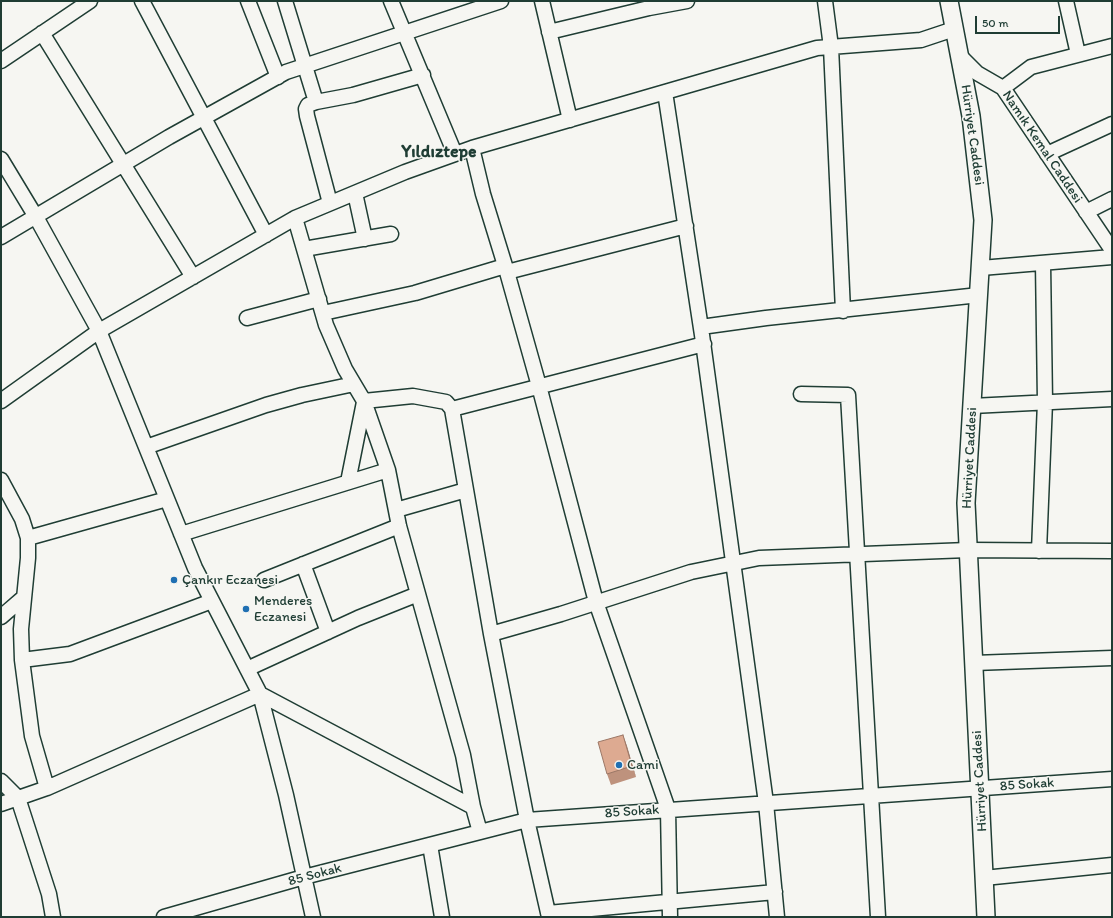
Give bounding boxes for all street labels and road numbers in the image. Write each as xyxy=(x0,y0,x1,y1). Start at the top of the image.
street label: Hürriyet Caddesi xyxy=(957,84,987,186)
street label: Namık Kemal Caddesi xyxy=(998,88,1086,206)
street label: Hürriyet Caddesi xyxy=(959,407,981,509)
street label: Hürriyet Caddesi xyxy=(969,730,991,832)
street label: 85 Sokak xyxy=(999,775,1055,795)
street label: 85 Sokak xyxy=(604,802,660,822)
street label: 85 Sokak xyxy=(287,860,343,890)

